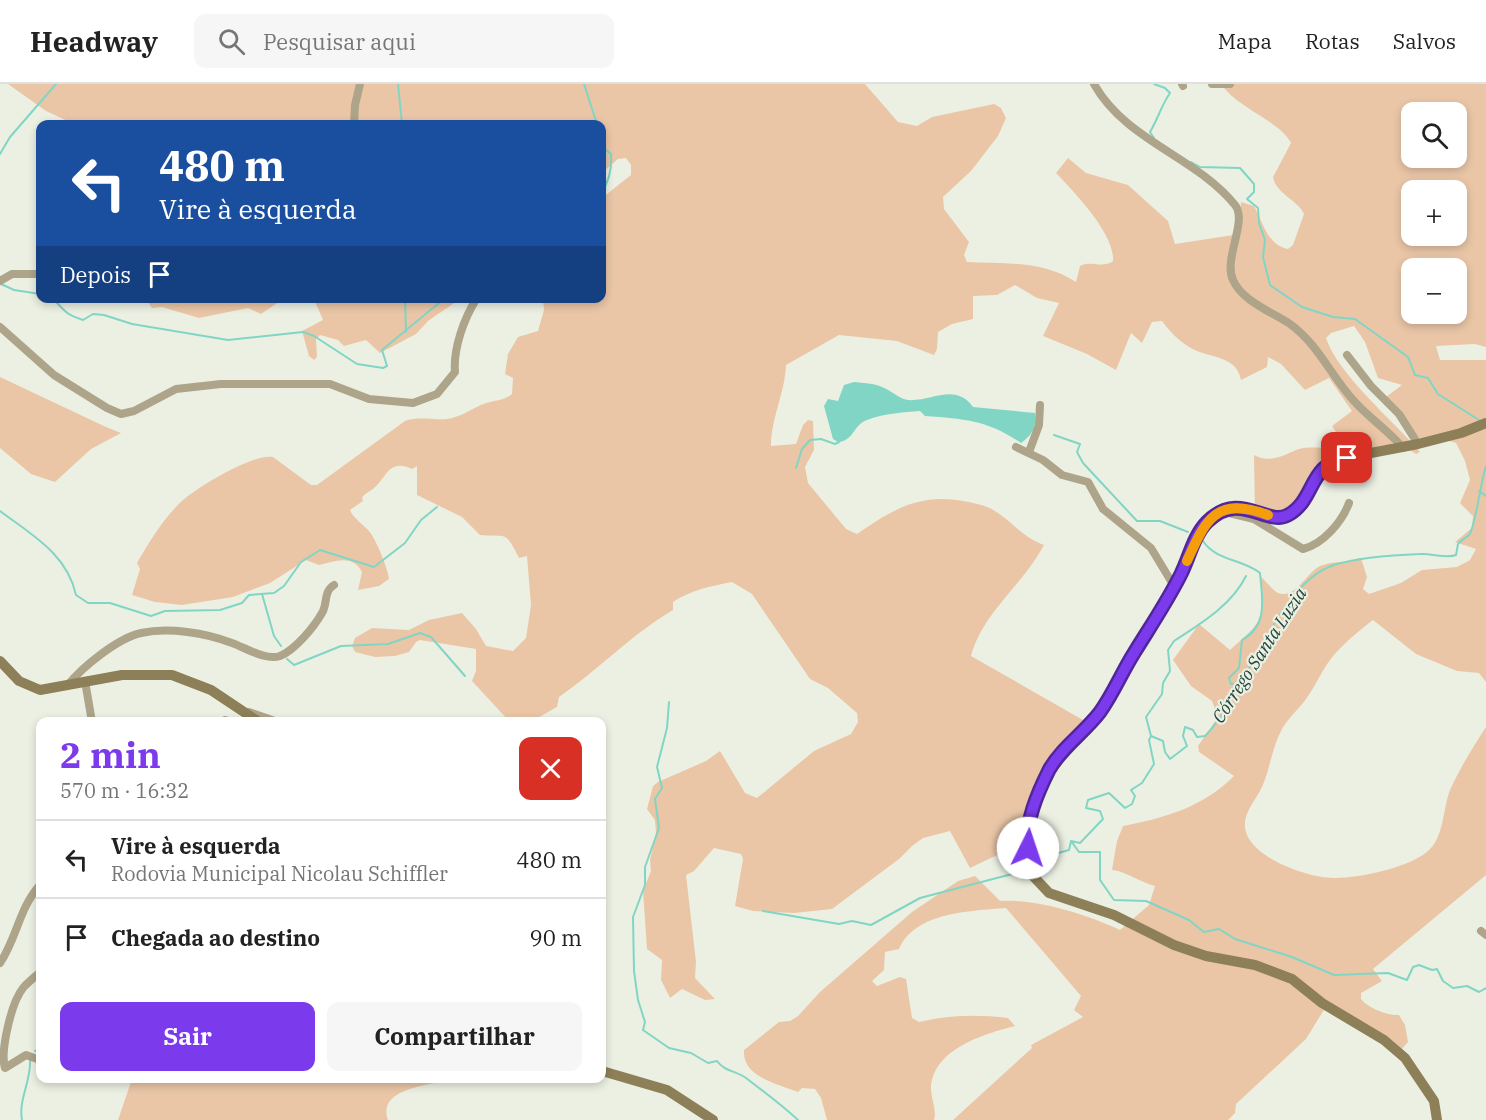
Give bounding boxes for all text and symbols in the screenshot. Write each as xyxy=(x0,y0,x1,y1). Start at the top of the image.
search box xyxy=(194,14,614,68)
text: Headway xyxy=(30,23,158,60)
icon: search xyxy=(215,25,248,58)
text: Pesquisar aqui xyxy=(263,27,416,56)
text: Mapa xyxy=(1218,27,1272,55)
text: Rotas xyxy=(1305,27,1360,55)
text: Salvos xyxy=(1393,27,1456,55)
map controls xyxy=(1401,102,1467,324)
button: search xyxy=(1401,102,1467,168)
text: 480 m xyxy=(159,138,285,193)
icon: left xyxy=(60,144,138,222)
button: + xyxy=(1401,180,1467,246)
text: Vire à esquerda xyxy=(159,191,357,226)
icon: arrive xyxy=(143,258,176,291)
button: − xyxy=(1401,258,1467,324)
text: Depois xyxy=(60,260,131,289)
pin xyxy=(1321,432,1372,483)
icon: arrive xyxy=(1330,441,1363,474)
water label: Córrego Santa Luzia xyxy=(1207,583,1312,727)
text: 2 min xyxy=(60,731,161,778)
button: close xyxy=(519,737,582,800)
text: 570 m · 16:32 xyxy=(60,777,189,804)
position arrow xyxy=(996,816,1060,880)
text: Vire à esquerda xyxy=(111,831,281,860)
icon: left xyxy=(60,843,93,876)
text: 480 m xyxy=(516,845,582,874)
text: Rodovia Municipal Nicolau Schiffler xyxy=(111,860,448,887)
icon: arrive xyxy=(60,921,93,954)
text: Chegada ao destino xyxy=(111,923,320,952)
text: 90 m xyxy=(530,923,582,952)
button: Sair xyxy=(60,1002,315,1071)
button: Compartilhar xyxy=(327,1002,582,1071)

